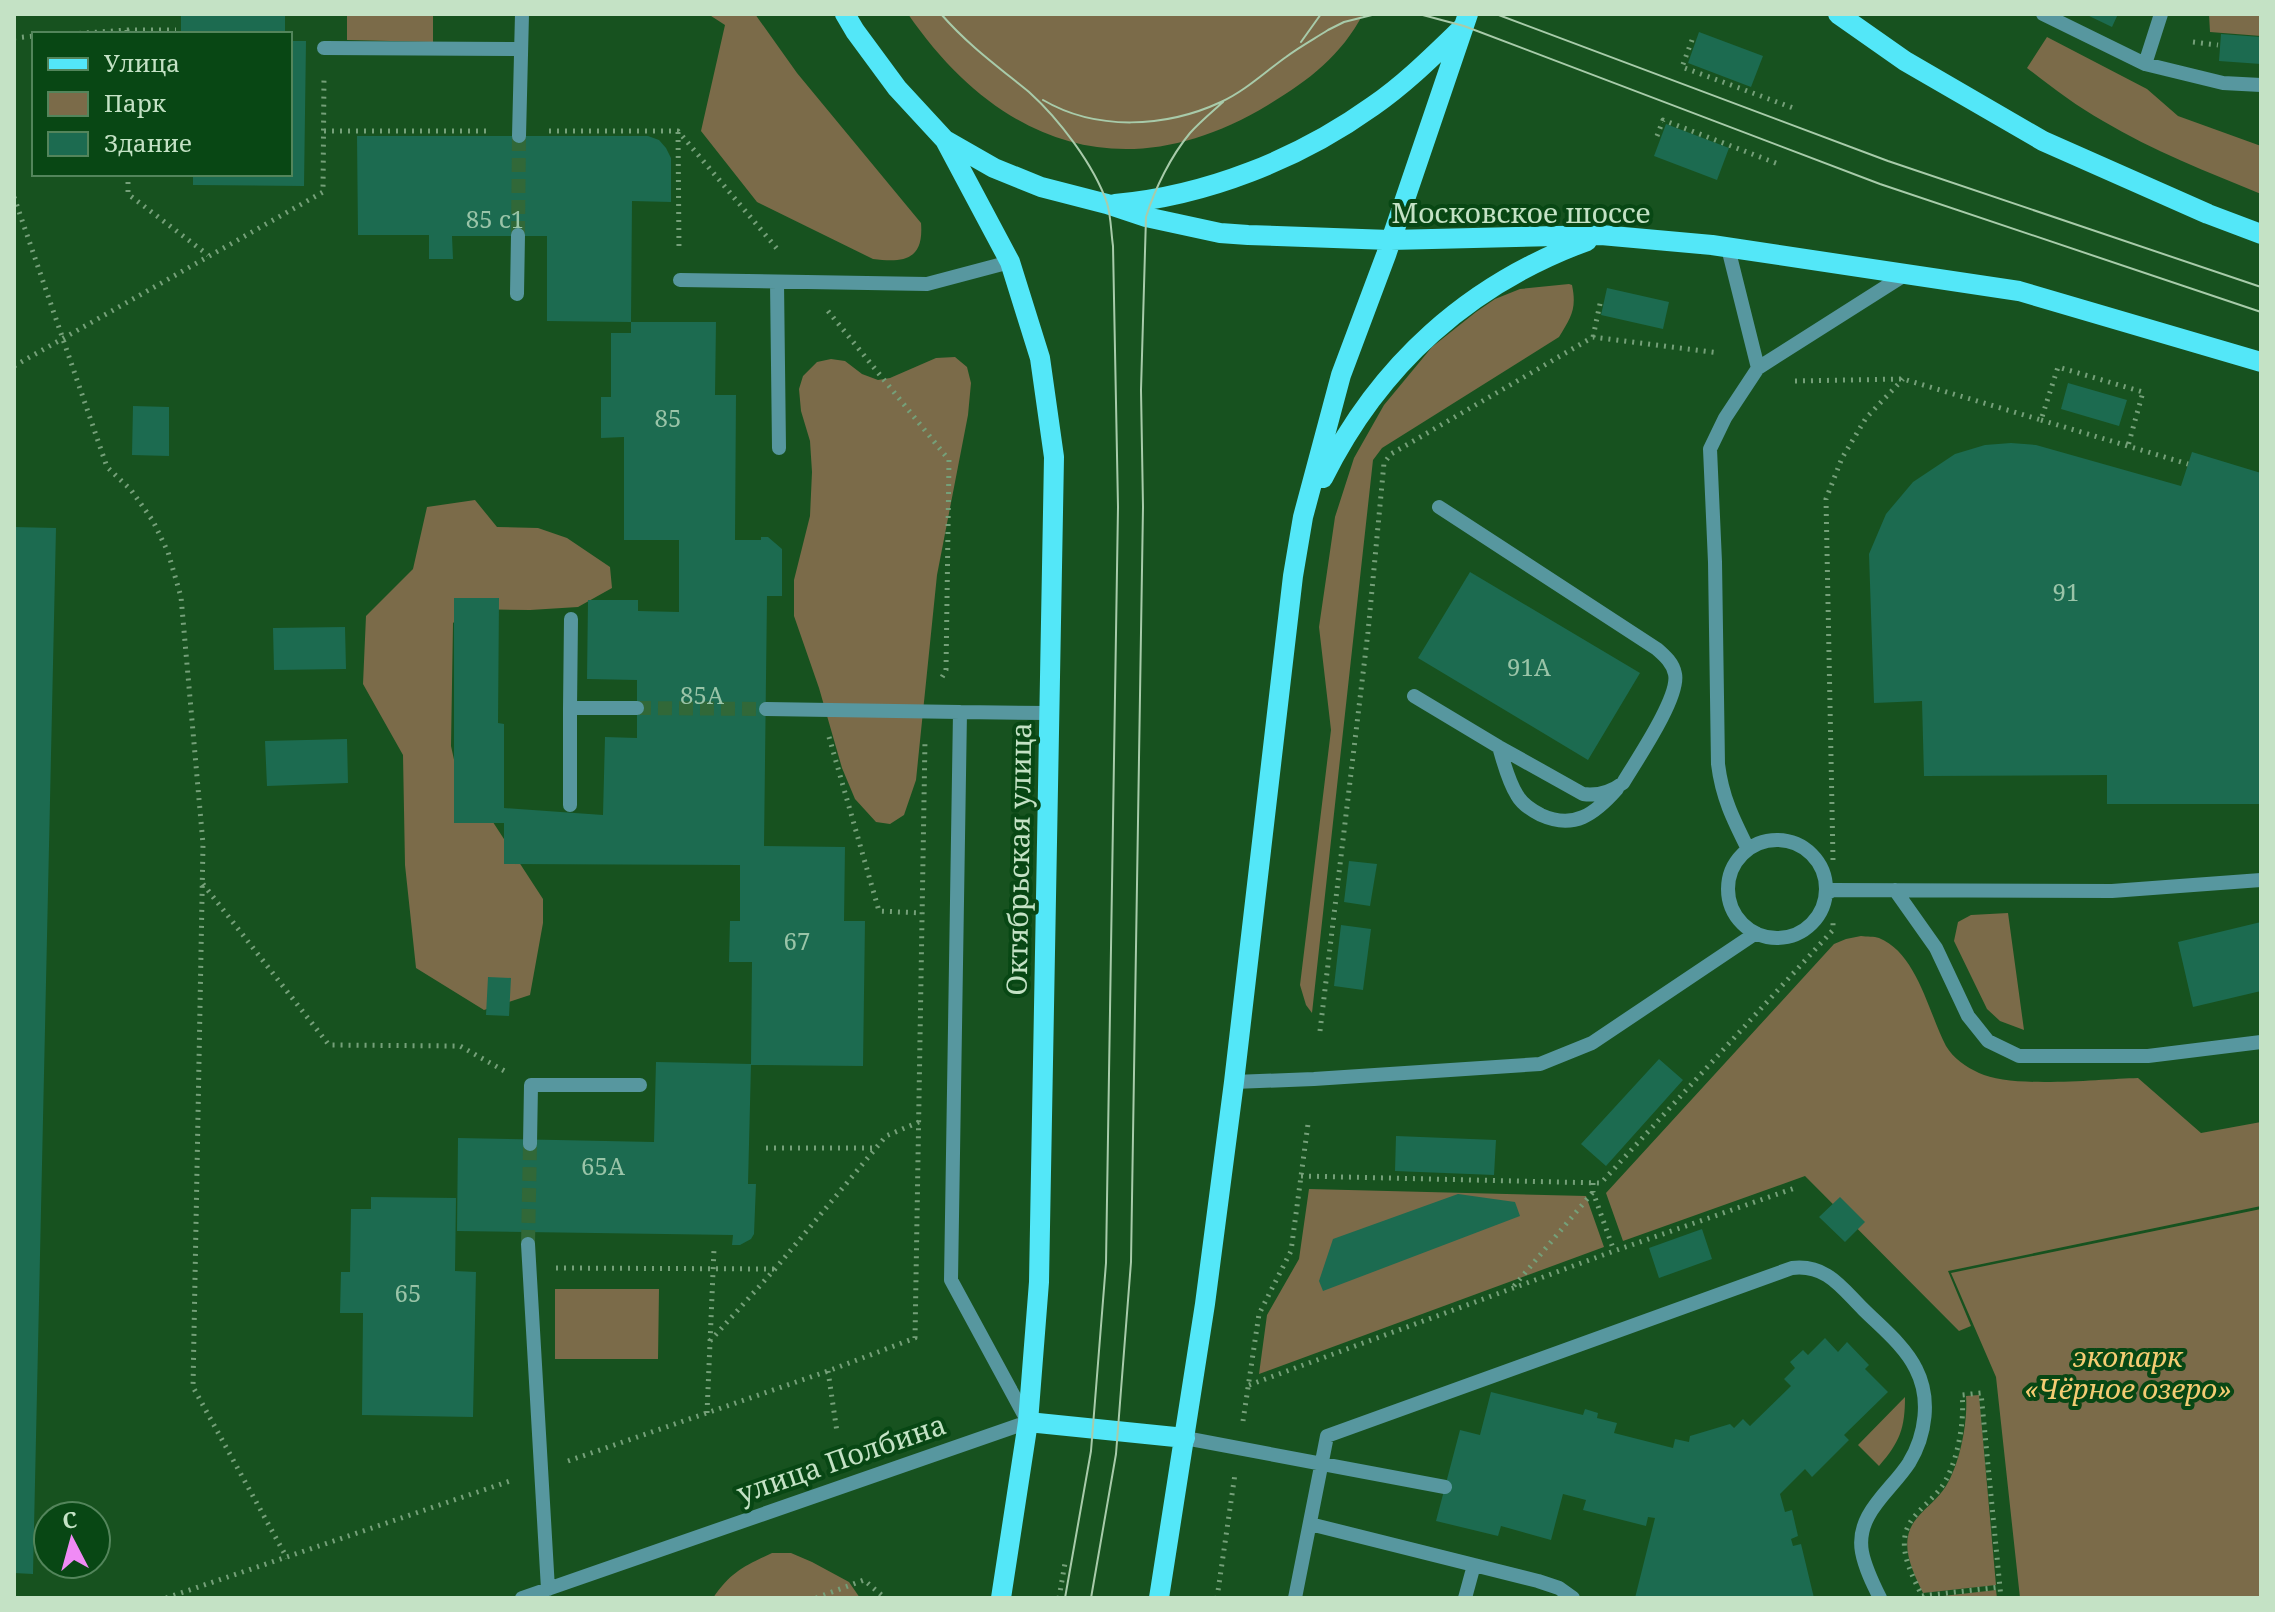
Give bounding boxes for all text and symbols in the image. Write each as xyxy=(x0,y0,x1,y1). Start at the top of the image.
legend xyxy=(32,32,292,176)
text: Улица xyxy=(104,46,180,79)
text: Парк xyxy=(104,86,167,119)
text: Здание xyxy=(104,126,192,159)
street label: Московское шоссе xyxy=(1392,193,1650,231)
house number: 85 с1 xyxy=(466,202,524,235)
house number: 85 xyxy=(655,401,681,434)
house number: 91 xyxy=(2053,575,2079,608)
house number: 91А xyxy=(1507,650,1551,683)
house number: 85А xyxy=(680,678,724,711)
street label: Октябрьская улица xyxy=(997,722,1039,996)
house number: 67 xyxy=(784,924,810,957)
house number: 65А xyxy=(581,1149,625,1182)
house number: 65 xyxy=(395,1276,421,1309)
park label: экопарк «Чёрное озеро» xyxy=(2024,1337,2232,1407)
street label: улица Полбина xyxy=(731,1404,951,1512)
north arrow xyxy=(32,1500,112,1580)
text: С xyxy=(61,1503,79,1535)

